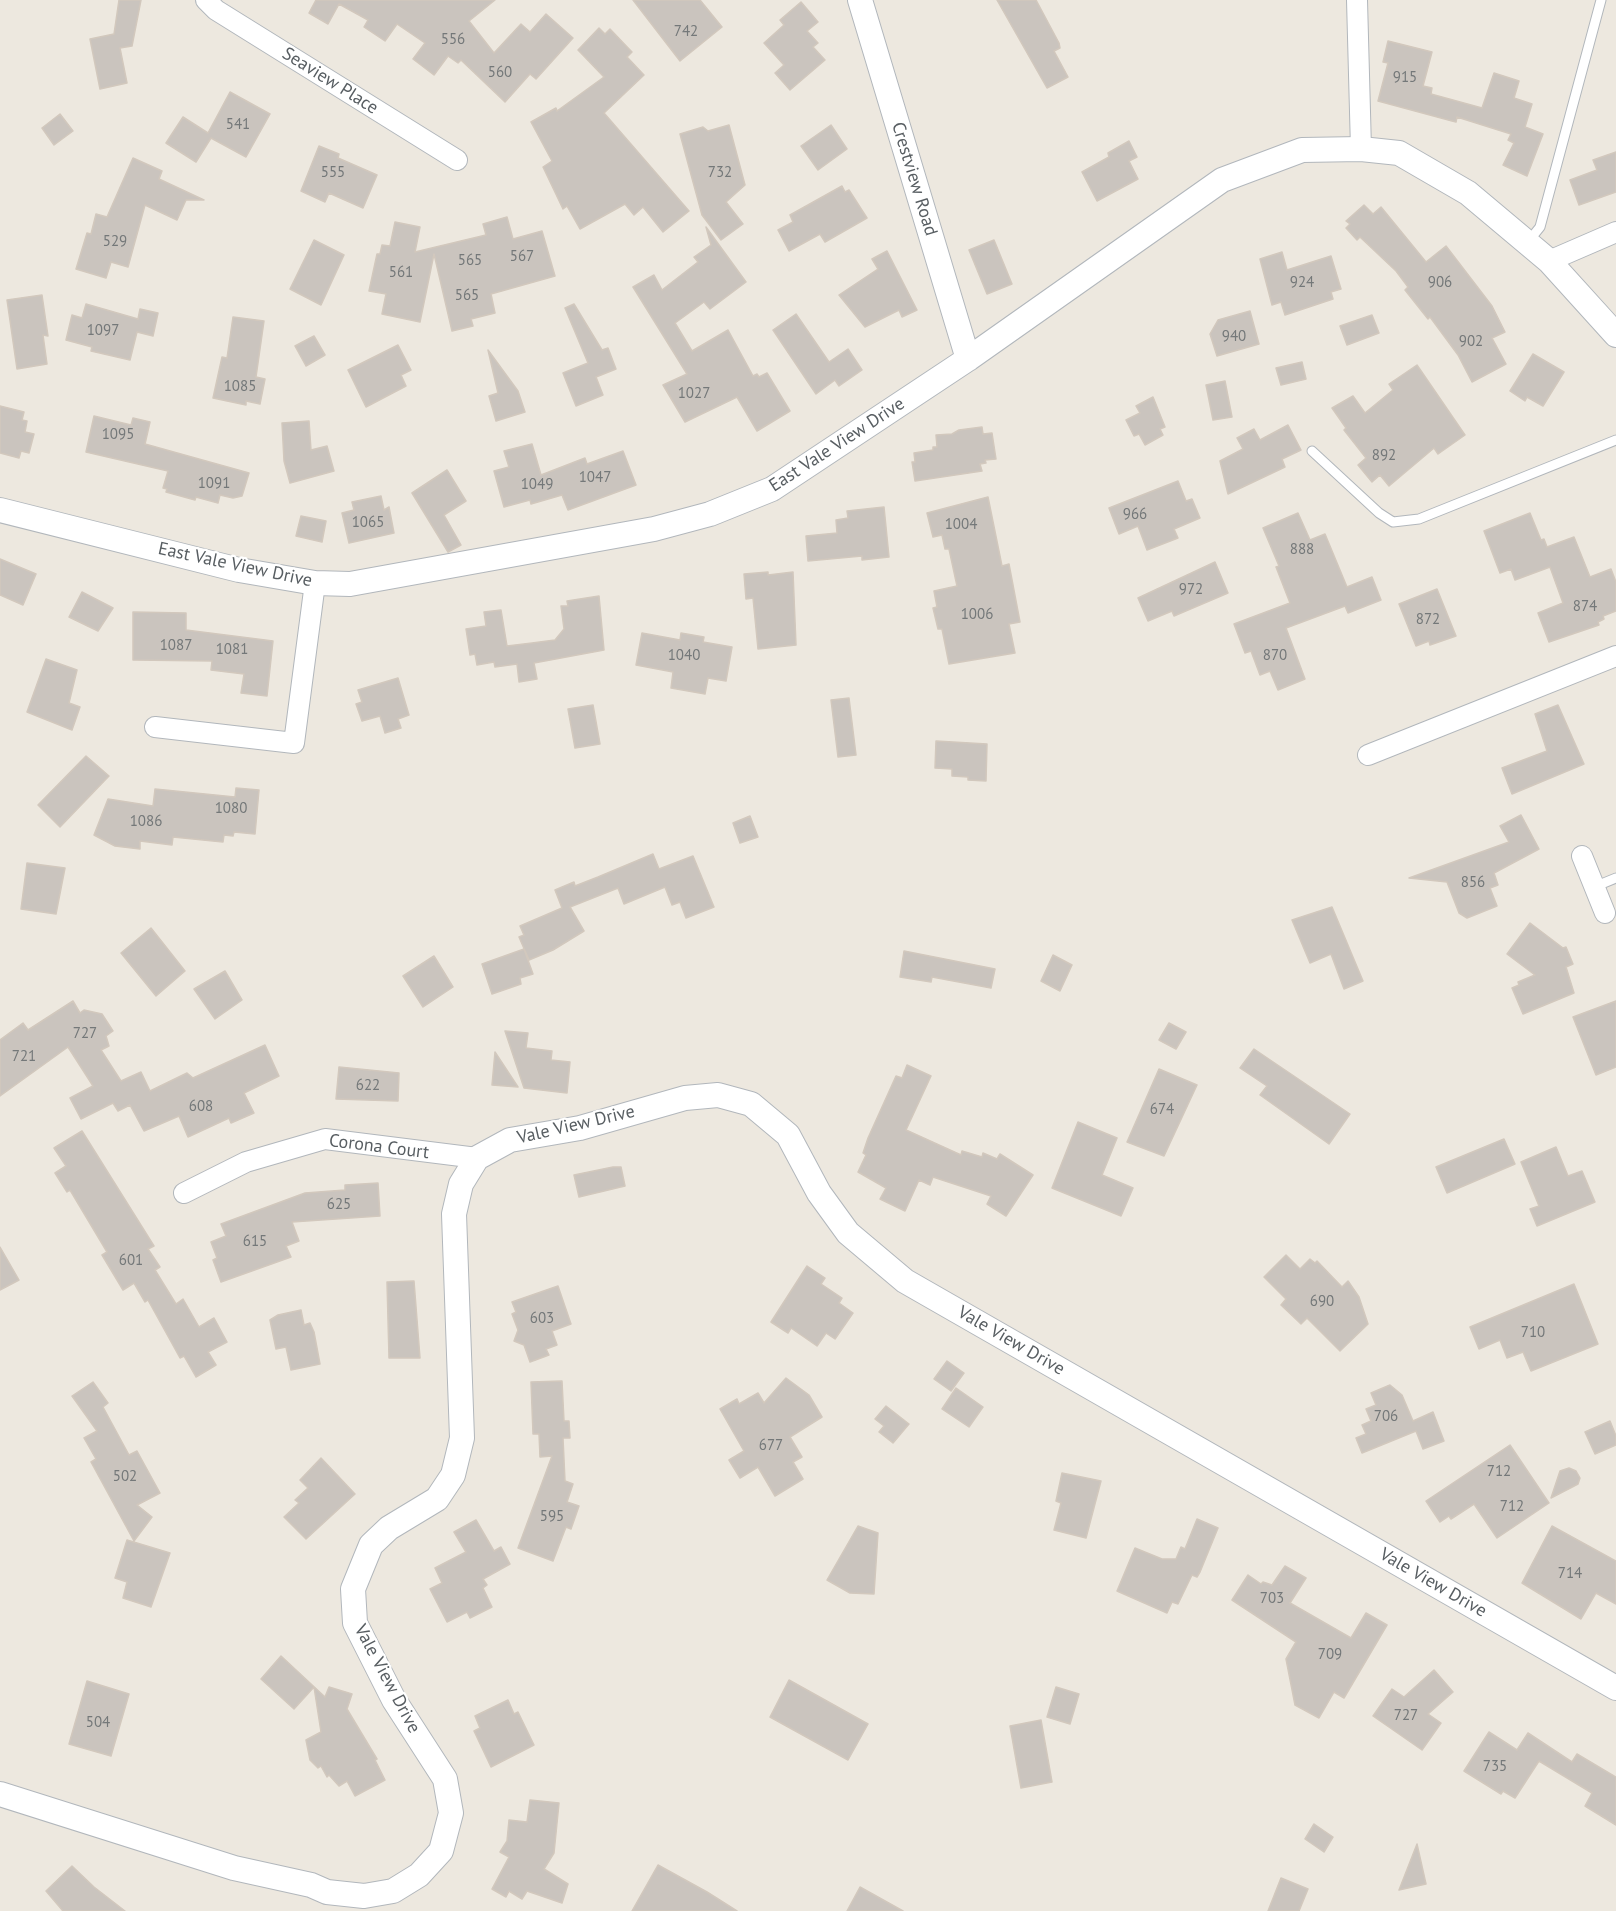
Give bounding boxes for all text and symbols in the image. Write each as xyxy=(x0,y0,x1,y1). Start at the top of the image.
house number: 742 xyxy=(674,23,698,41)
house number: 556 xyxy=(441,31,465,49)
street label: Seaview Place xyxy=(278,43,382,119)
house number: 560 xyxy=(488,64,512,82)
house number: 915 xyxy=(1393,69,1417,87)
house number: 541 xyxy=(226,116,250,134)
street label: Crestview Road xyxy=(886,120,942,238)
house number: 555 xyxy=(321,164,345,182)
house number: 732 xyxy=(708,164,732,182)
house number: 529 xyxy=(103,233,127,251)
house number: 567 xyxy=(510,248,534,266)
house number: 565 xyxy=(458,252,482,270)
house number: 561 xyxy=(389,264,413,282)
house number: 924 xyxy=(1290,274,1314,292)
house number: 906 xyxy=(1428,274,1452,292)
house number: 565 xyxy=(455,287,479,305)
house number: 1097 xyxy=(87,322,119,340)
house number: 940 xyxy=(1222,328,1246,346)
house number: 902 xyxy=(1459,333,1483,351)
house number: 1085 xyxy=(224,378,256,396)
house number: 1027 xyxy=(678,385,710,403)
street label: East Vale View Drive xyxy=(765,393,909,497)
house number: 1095 xyxy=(102,426,134,444)
house number: 892 xyxy=(1372,447,1396,465)
house number: 1047 xyxy=(579,469,611,487)
house number: 1091 xyxy=(198,475,230,493)
house number: 1049 xyxy=(521,476,553,494)
house number: 966 xyxy=(1123,506,1147,524)
house number: 1065 xyxy=(352,514,384,532)
house number: 1004 xyxy=(945,516,977,534)
street label: East Vale View Drive xyxy=(156,538,314,592)
house number: 888 xyxy=(1290,541,1314,559)
house number: 972 xyxy=(1179,581,1203,599)
house number: 874 xyxy=(1573,598,1597,616)
house number: 1006 xyxy=(961,606,993,624)
house number: 872 xyxy=(1416,611,1440,629)
house number: 1087 xyxy=(160,637,192,655)
house number: 1081 xyxy=(216,641,248,659)
house number: 1040 xyxy=(668,647,700,665)
house number: 870 xyxy=(1263,647,1287,665)
house number: 1080 xyxy=(215,800,247,818)
house number: 1086 xyxy=(130,813,162,831)
house number: 856 xyxy=(1461,874,1485,892)
house number: 727 xyxy=(73,1025,97,1043)
house number: 721 xyxy=(12,1048,36,1066)
house number: 622 xyxy=(356,1077,380,1095)
house number: 608 xyxy=(189,1098,213,1116)
street label: Vale View Drive xyxy=(515,1101,637,1149)
house number: 674 xyxy=(1150,1101,1174,1119)
street label: Corona Court xyxy=(328,1130,430,1164)
house number: 625 xyxy=(327,1196,351,1214)
house number: 615 xyxy=(243,1233,267,1251)
house number: 601 xyxy=(119,1252,143,1270)
house number: 690 xyxy=(1310,1293,1334,1311)
street label: Vale View Drive xyxy=(954,1302,1068,1380)
house number: 603 xyxy=(530,1310,554,1328)
house number: 710 xyxy=(1521,1324,1545,1342)
house number: 706 xyxy=(1374,1408,1398,1426)
house number: 677 xyxy=(759,1437,783,1455)
house number: 712 xyxy=(1487,1463,1511,1481)
house number: 502 xyxy=(113,1468,137,1486)
house number: 712 xyxy=(1500,1498,1524,1516)
house number: 595 xyxy=(540,1508,564,1526)
street label: Vale View Drive xyxy=(1376,1544,1490,1622)
house number: 714 xyxy=(1558,1565,1582,1583)
house number: 703 xyxy=(1260,1590,1284,1608)
street label: Vale View Drive xyxy=(349,1621,425,1737)
house number: 709 xyxy=(1318,1646,1342,1664)
house number: 727 xyxy=(1394,1707,1418,1725)
house number: 504 xyxy=(86,1714,110,1732)
house number: 735 xyxy=(1483,1758,1507,1776)

